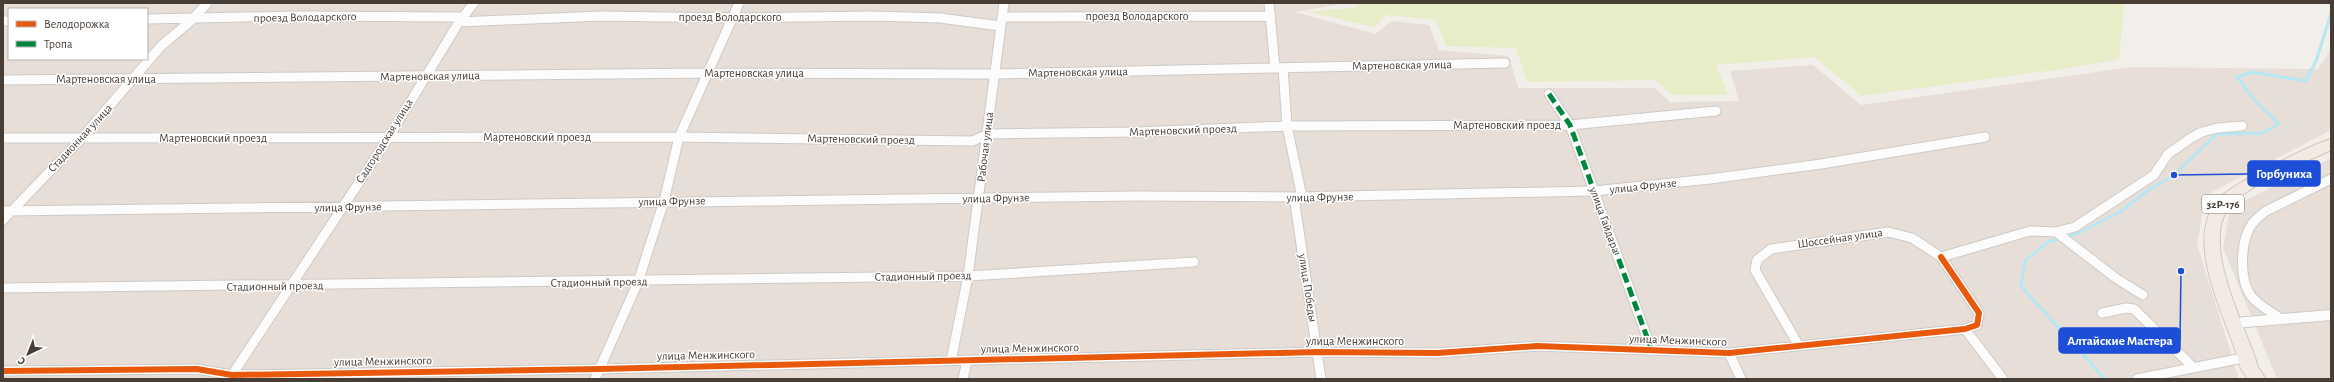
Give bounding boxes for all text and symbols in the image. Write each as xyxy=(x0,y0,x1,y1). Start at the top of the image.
legend xyxy=(8,8,148,60)
street label: проезд Володарского xyxy=(253,10,357,24)
street label: проезд Володарского xyxy=(1085,10,1189,22)
street label: проезд Володарского xyxy=(678,11,782,23)
text: Велодорожка xyxy=(44,18,110,30)
text: Тропа xyxy=(44,38,73,50)
street label: Мартеновская улица xyxy=(1352,58,1453,73)
street label: Мартеновская улица xyxy=(1028,65,1129,80)
street label: Мартеновская улица xyxy=(704,67,805,80)
street label: Мартеновская улица xyxy=(380,69,481,84)
street label: Мартеновская улица xyxy=(56,73,157,86)
street label: Садгородская улица xyxy=(353,96,416,186)
street label: Стадионная улица xyxy=(45,101,116,175)
street label: Рабочая улица xyxy=(975,111,996,183)
street label: Мартеновский проезд xyxy=(1453,119,1561,131)
street label: Мартеновский проезд xyxy=(1129,122,1237,138)
street label: Мартеновский проезд xyxy=(483,131,591,143)
street label: Мартеновский проезд xyxy=(159,132,267,144)
street label: Мартеновский проезд xyxy=(807,132,915,146)
callout: Горбуниха xyxy=(2248,161,2320,186)
text: Горбуниха xyxy=(2256,168,2312,181)
street label: улица Фрунзе xyxy=(1608,177,1677,197)
street label: улица Гайдара xyxy=(1586,184,1623,256)
street label: улица Фрунзе xyxy=(1285,190,1354,205)
street label: улица Фрунзе xyxy=(961,191,1030,206)
street label: улица Фрунзе xyxy=(637,194,706,209)
road number: 32Р-176 xyxy=(2202,195,2244,213)
street label: улица Фрунзе xyxy=(313,200,382,215)
street label: Шоссейная улица xyxy=(1797,226,1884,251)
street label: улица Победы xyxy=(1296,252,1319,323)
street label: Стадионный проезд xyxy=(874,269,972,283)
street label: Стадионный проезд xyxy=(550,275,648,289)
street label: Стадионный проезд xyxy=(226,279,324,293)
callout: Алтайские Мастера xyxy=(2059,328,2180,353)
street label: улица Менжинского xyxy=(1628,332,1727,349)
north arrow xyxy=(8,334,48,374)
street label: улица Менжинского xyxy=(1305,335,1404,348)
text: Алтайские Мастера xyxy=(2067,335,2173,348)
street label: улица Менжинского xyxy=(980,341,1079,356)
street label: улица Менжинского xyxy=(656,348,755,363)
street label: улица Менжинского xyxy=(333,354,432,369)
text: С xyxy=(16,355,28,367)

